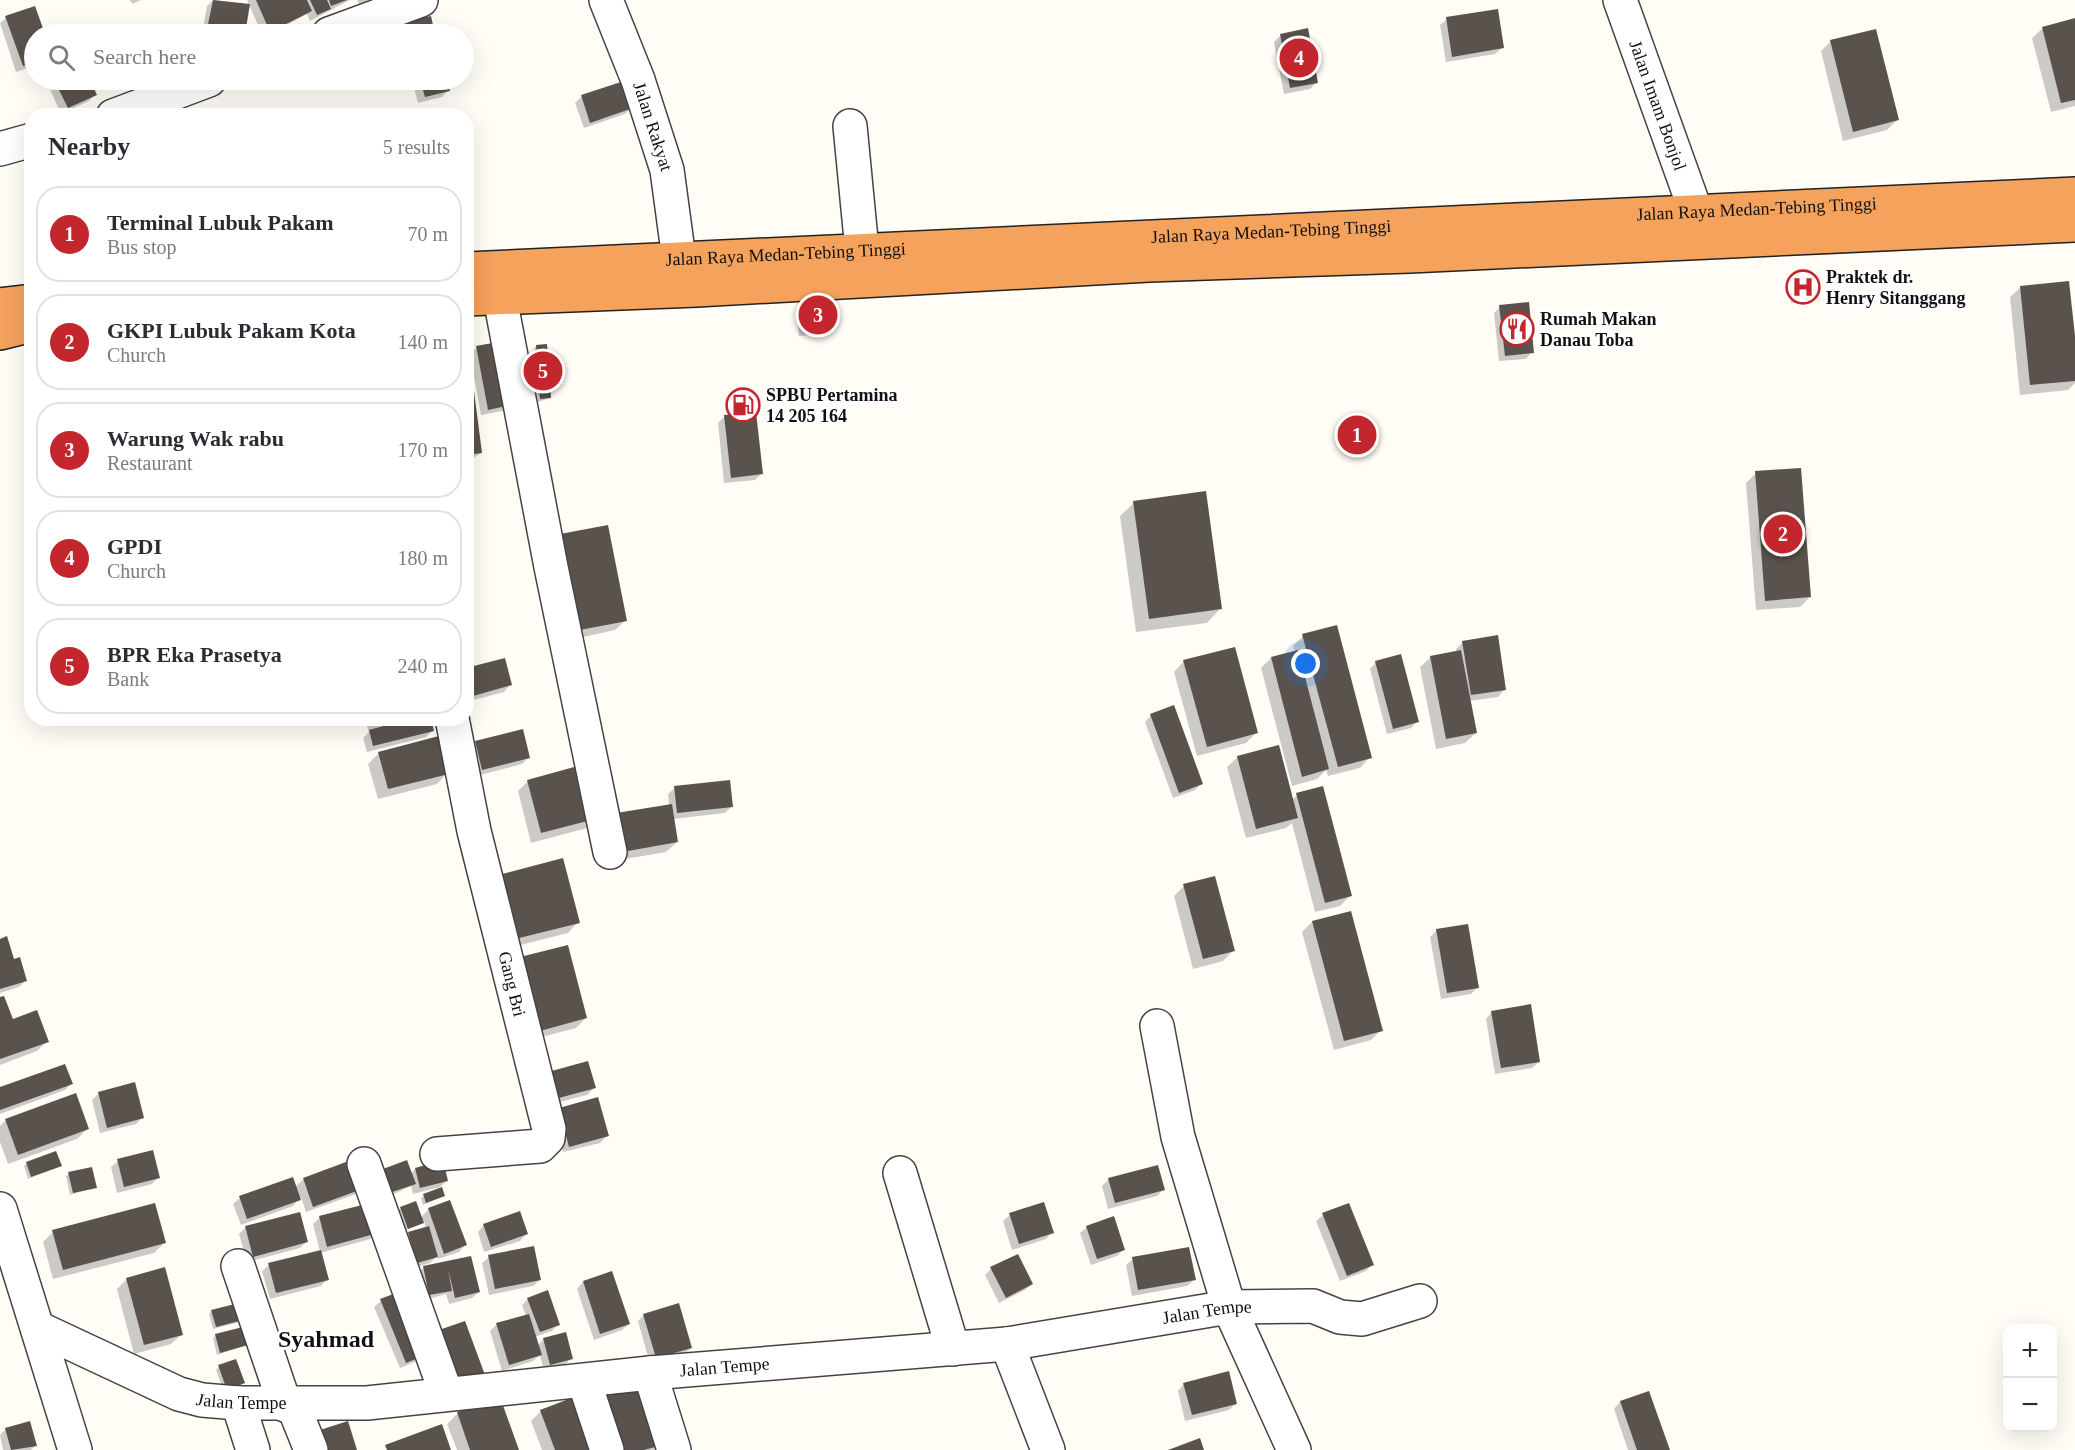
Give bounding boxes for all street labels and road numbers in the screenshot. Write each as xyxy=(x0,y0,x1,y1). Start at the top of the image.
street label: Jalan Imam Bonjol xyxy=(1625,38,1690,173)
street label: Jalan Rakyat xyxy=(629,79,677,174)
street label: Jalan Raya Medan-Tebing Tinggi xyxy=(1636,193,1877,224)
street label: Jalan Raya Medan-Tebing Tinggi xyxy=(1151,216,1392,247)
street label: Jalan Raya Medan-Tebing Tinggi xyxy=(665,239,906,270)
street label: Gang Bri xyxy=(494,949,530,1019)
street label: Jalan Tempe xyxy=(1161,1296,1252,1328)
street label: Jalan Tempe xyxy=(679,1353,770,1381)
street label: Jalan Tempe xyxy=(194,1389,286,1413)

